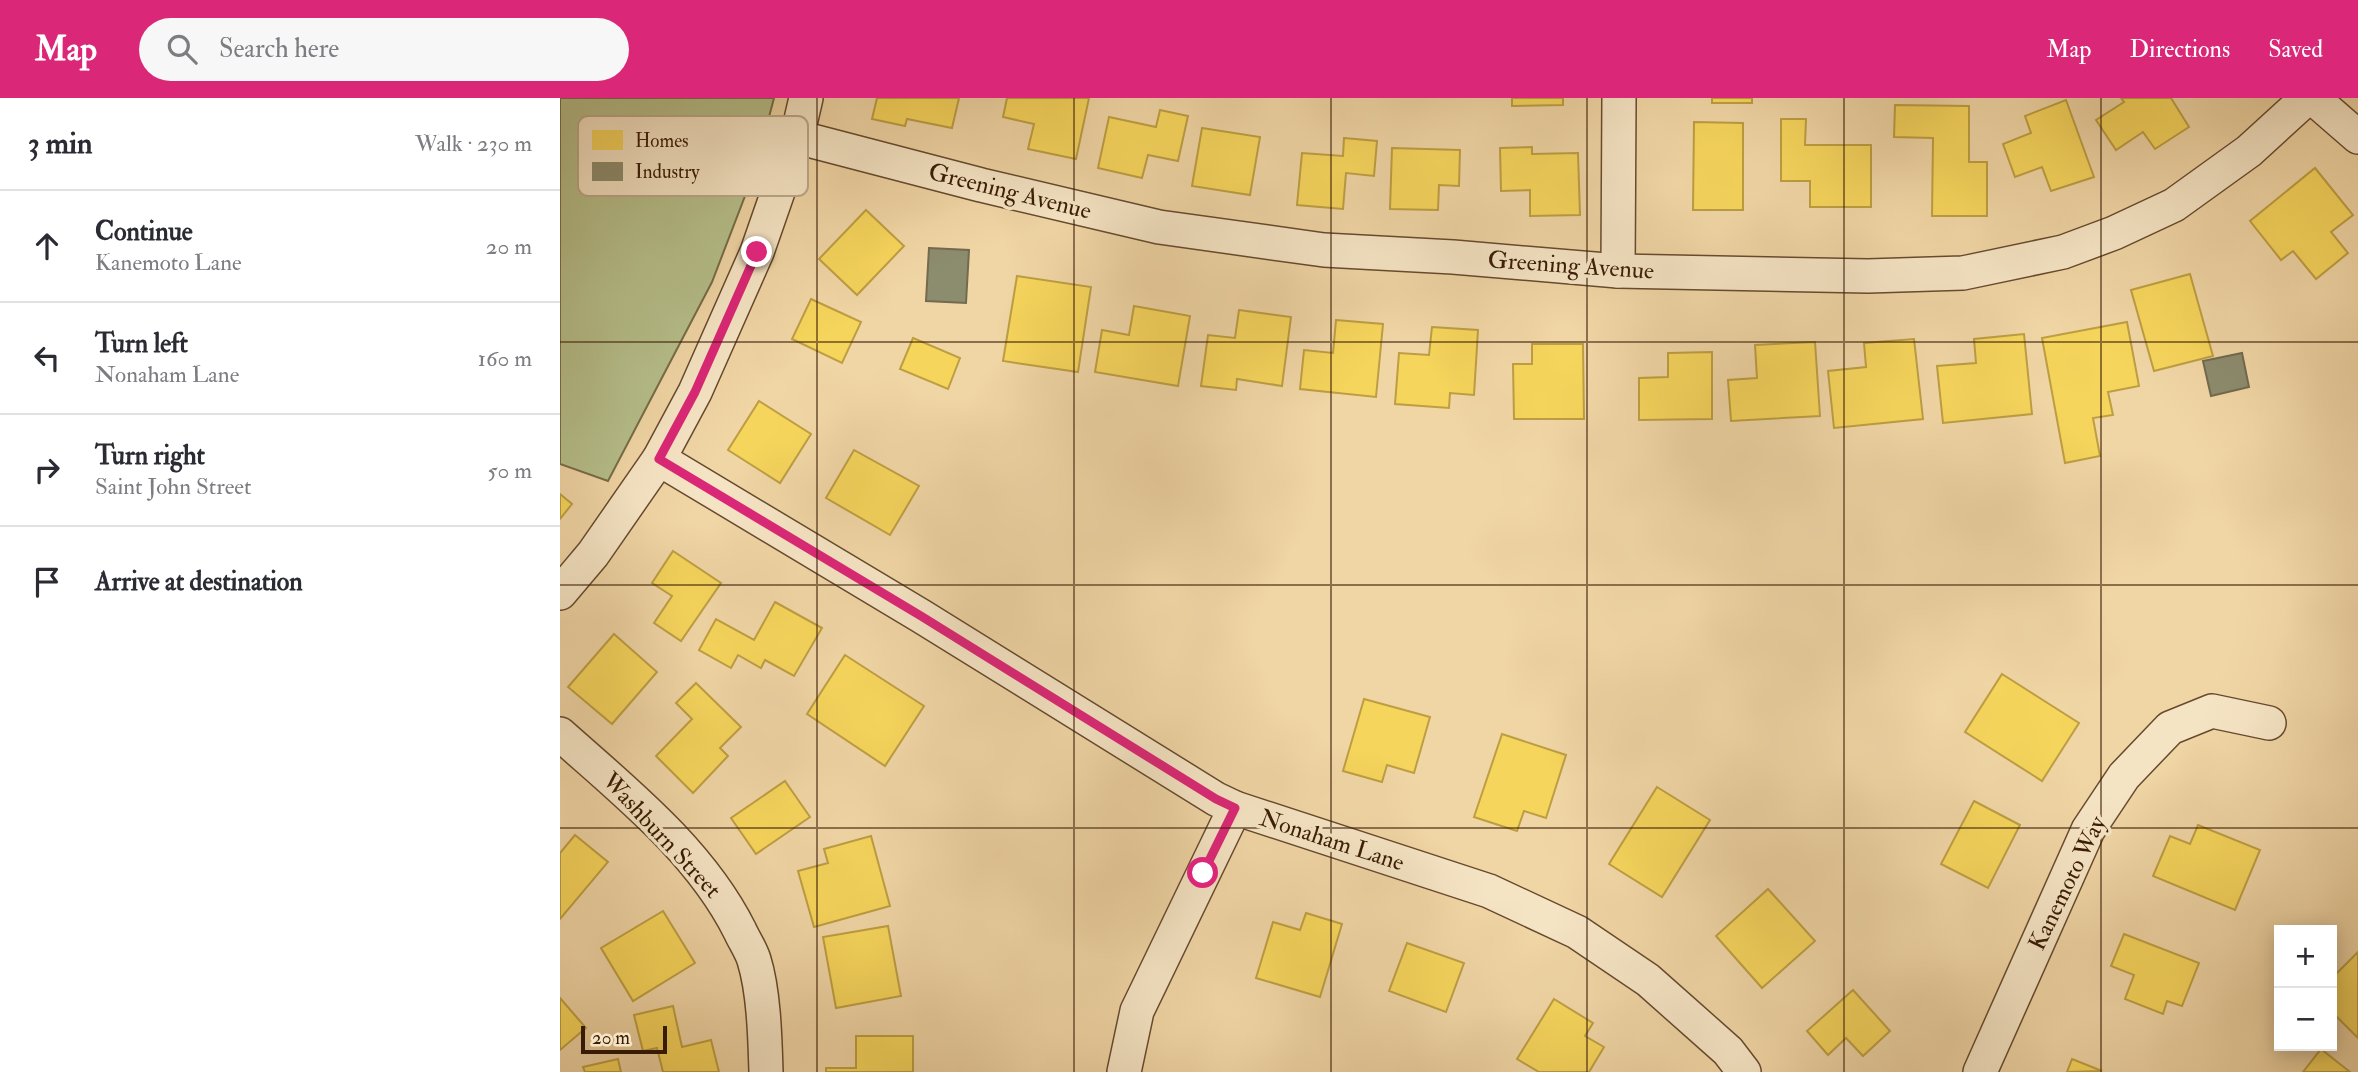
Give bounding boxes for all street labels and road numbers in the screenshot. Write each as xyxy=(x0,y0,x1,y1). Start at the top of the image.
street label: Greening Avenue xyxy=(925,156,1094,227)
street label: Greening Avenue xyxy=(1487,244,1655,287)
street label: Washburn Street xyxy=(595,765,728,905)
street label: Nonaham Lane xyxy=(1255,802,1408,878)
street label: Kanemoto Way xyxy=(2022,810,2114,956)

